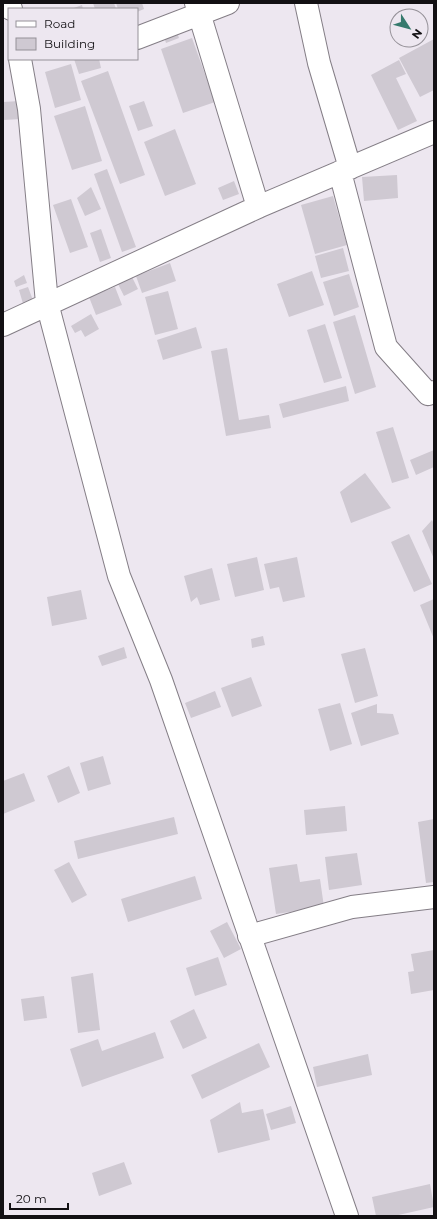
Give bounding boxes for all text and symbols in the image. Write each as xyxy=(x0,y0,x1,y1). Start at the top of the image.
legend xyxy=(8,8,138,60)
north arrow xyxy=(389,8,429,48)
text: Road xyxy=(44,16,75,31)
text: N xyxy=(409,26,425,42)
text: Building xyxy=(44,36,95,51)
scale bar xyxy=(10,1185,68,1211)
text: 20 m xyxy=(16,1191,47,1206)

